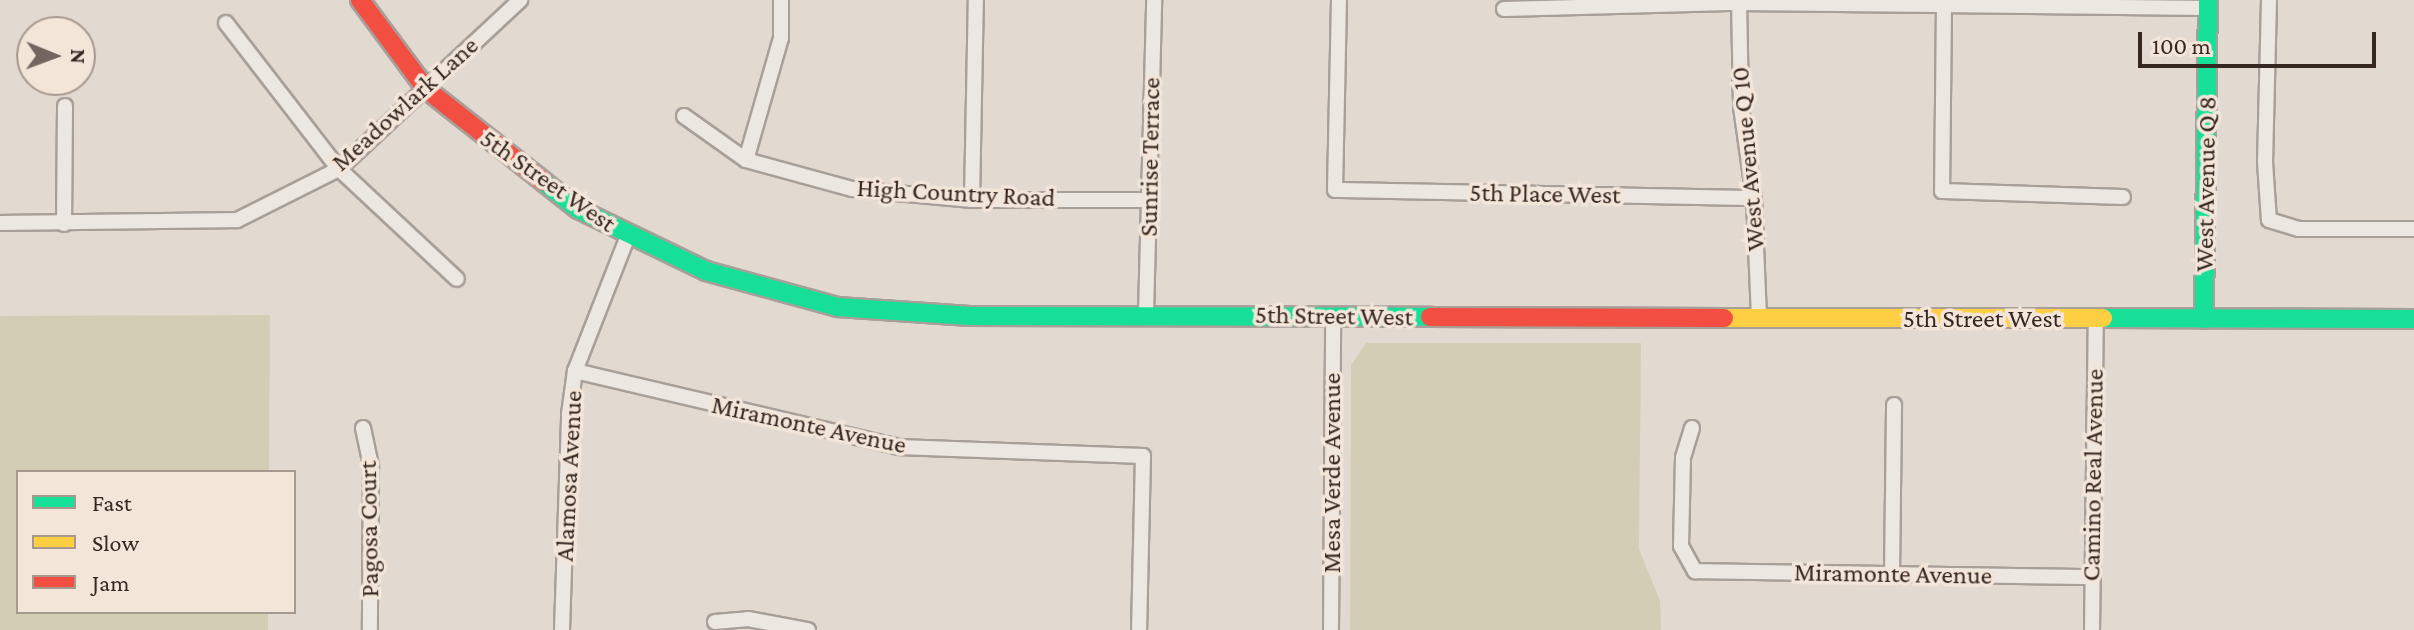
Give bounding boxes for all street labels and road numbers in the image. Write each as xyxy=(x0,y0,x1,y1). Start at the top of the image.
street label: Meadowlark Lane xyxy=(325,30,485,178)
street label: West Avenue Q 10 xyxy=(1724,66,1772,252)
street label: Sunrise Terrace xyxy=(1133,77,1167,237)
street label: West Avenue Q 8 xyxy=(2189,96,2223,272)
street label: 5th Street West xyxy=(474,123,622,239)
street label: High Country Road xyxy=(856,172,1056,214)
street label: 5th Place West xyxy=(1469,177,1621,211)
street label: 5th Street West xyxy=(1255,299,1413,333)
street label: 5th Street West xyxy=(1903,303,2061,335)
street label: Camino Real Avenue xyxy=(2076,368,2110,582)
street label: Mesa Verde Avenue xyxy=(1316,373,1348,573)
street label: Miramonte Avenue xyxy=(709,389,909,461)
street label: Alamosa Avenue xyxy=(549,390,589,562)
street label: Pagosa Court xyxy=(352,460,386,598)
street label: Miramonte Avenue xyxy=(1794,557,1992,591)

